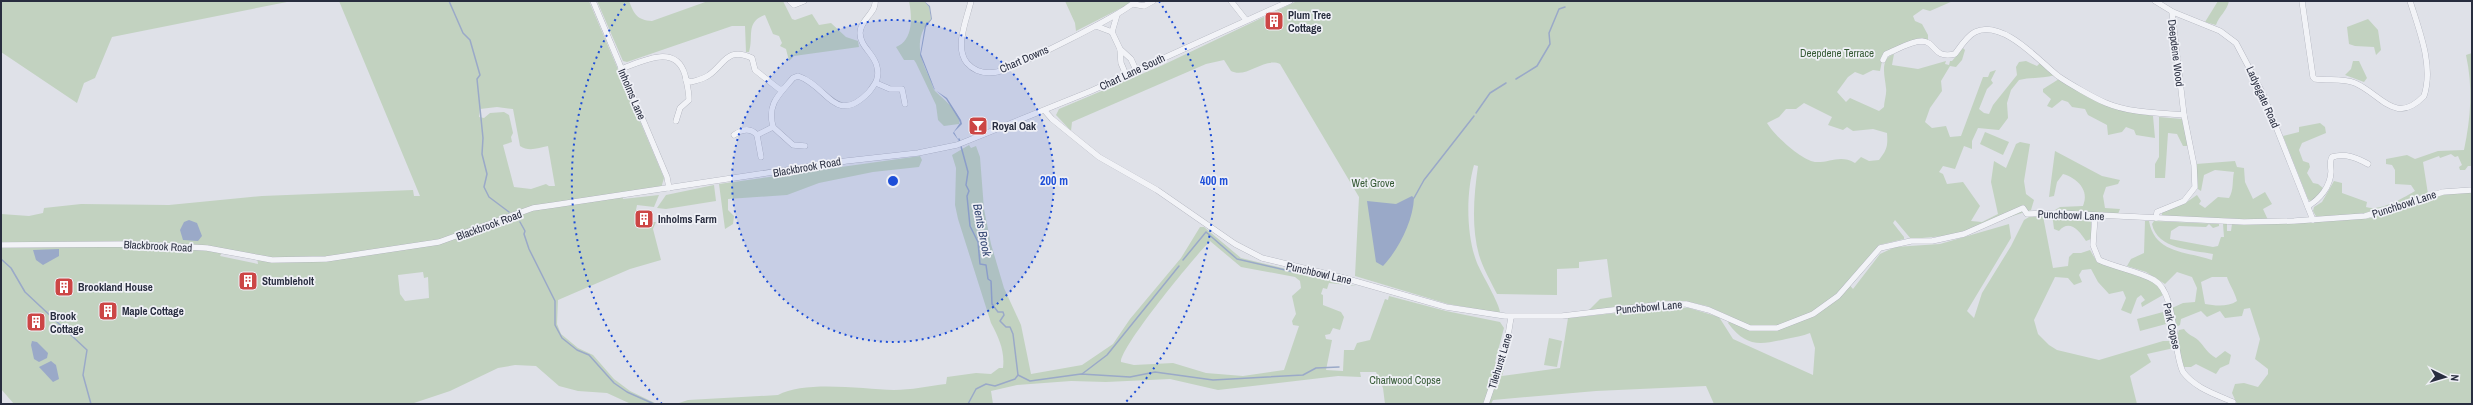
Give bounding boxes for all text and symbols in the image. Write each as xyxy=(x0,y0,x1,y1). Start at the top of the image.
place label: Plum Tree Cottage xyxy=(1288,8,1331,35)
building icon: Plum Tree Cottage xyxy=(1263,10,1285,32)
street label: Deepdene Wood xyxy=(2165,19,2187,87)
street label: Chart Downs xyxy=(997,42,1051,76)
park label: Deepdene Terrace xyxy=(1800,46,1874,60)
street label: Chart Lane South xyxy=(1097,51,1167,93)
street label: Ladyegate Road xyxy=(2243,64,2283,130)
street label: Inholms Lane xyxy=(615,66,649,122)
bar icon: Royal Oak xyxy=(967,115,989,137)
place label: Royal Oak xyxy=(992,119,1037,133)
street label: Blackbrook Road xyxy=(772,154,842,180)
text: 200 m xyxy=(1040,173,1068,189)
text: 400 m xyxy=(1200,173,1228,189)
centre of rings xyxy=(886,174,900,188)
park label: Wet Grove xyxy=(1352,176,1394,190)
street label: Punchbowl Lane xyxy=(2370,187,2438,221)
water label: Bents Brook xyxy=(969,202,995,259)
street label: Blackbrook Road xyxy=(454,207,524,243)
street label: Punchbowl Lane xyxy=(2037,207,2105,223)
building icon: Inholms Farm xyxy=(633,208,655,230)
place label: Inholms Farm xyxy=(658,212,717,226)
street label: Blackbrook Road xyxy=(123,237,193,255)
street label: Punchbowl Lane xyxy=(1285,259,1353,287)
building icon: Stumbleholt xyxy=(237,270,259,292)
place label: Stumbleholt xyxy=(262,274,314,288)
building icon: Brookland House xyxy=(53,276,75,298)
place label: Brookland House xyxy=(78,280,153,294)
street label: Punchbowl Lane xyxy=(1615,297,1683,317)
building icon: Maple Cottage xyxy=(97,300,119,322)
street label: Park Copse xyxy=(2160,301,2184,351)
place label: Maple Cottage xyxy=(122,304,184,318)
place label: Brook Cottage xyxy=(50,309,84,336)
building icon: Brook Cottage xyxy=(25,311,47,333)
street label: Tilehurst Lane xyxy=(1485,331,1515,391)
north arrow xyxy=(2425,357,2465,397)
park label: Charlwood Copse xyxy=(1369,373,1441,387)
text: N xyxy=(2448,374,2462,382)

